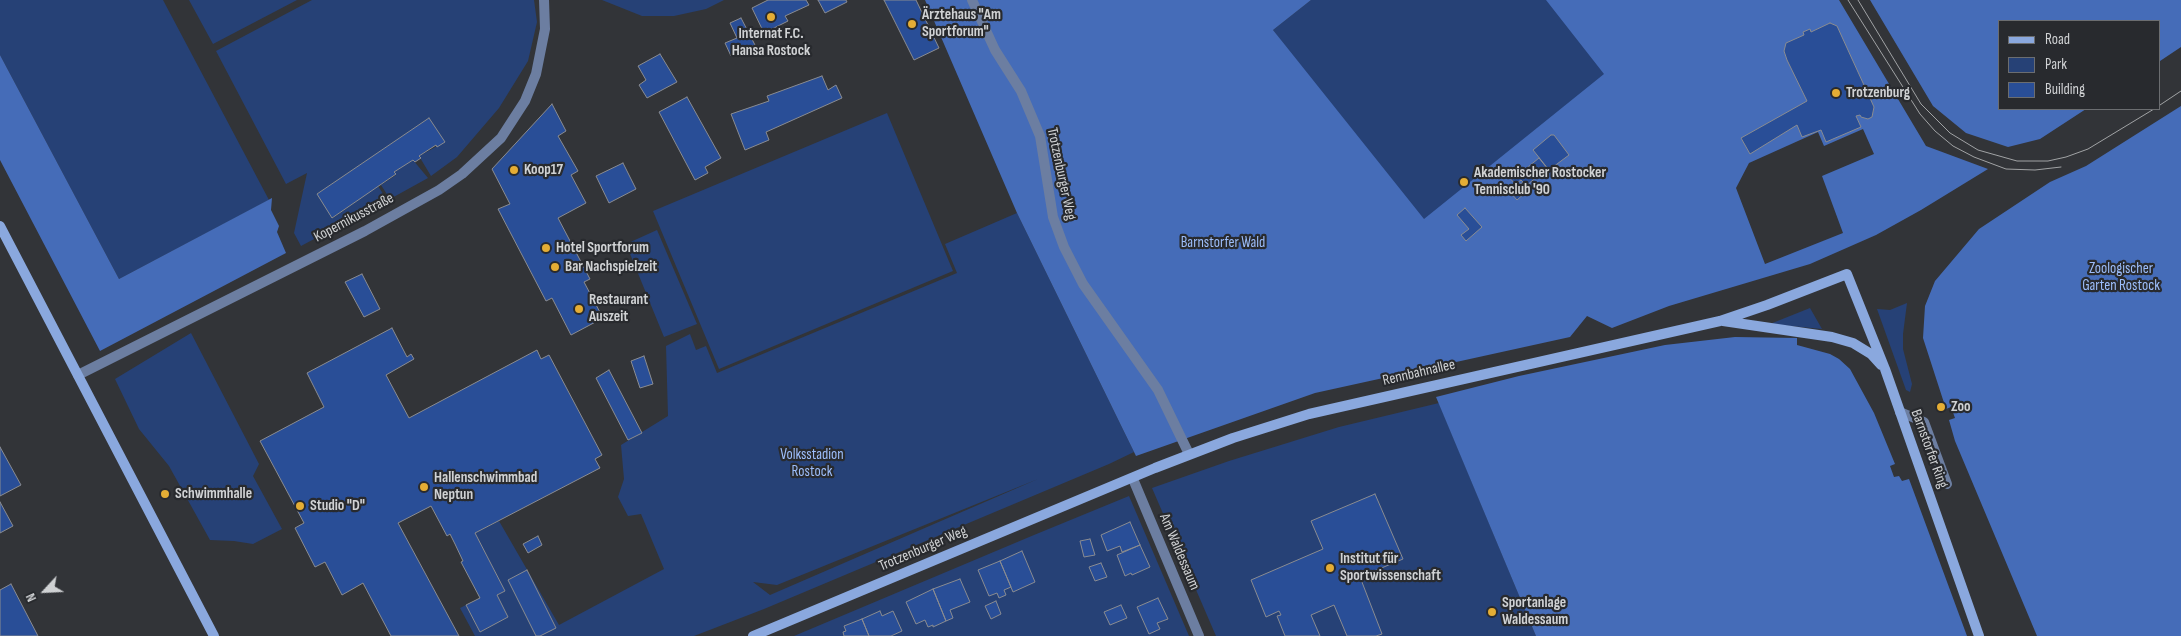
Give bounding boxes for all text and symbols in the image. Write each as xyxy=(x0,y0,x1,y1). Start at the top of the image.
place label: Ärztehaus "Am Sportforum" xyxy=(922,6,1001,41)
marker: Internat F.C. Hansa Rostock xyxy=(765,11,777,23)
marker: Ärztehaus "Am Sportforum" xyxy=(906,18,918,30)
legend xyxy=(1998,20,2161,110)
place label: Internat F.C. Hansa Rostock xyxy=(732,25,810,60)
text: Road xyxy=(2045,30,2070,49)
text: Park xyxy=(2045,55,2067,74)
text: Building xyxy=(2045,80,2085,99)
place label: Trotzenburg xyxy=(1846,84,1910,102)
marker: Trotzenburg xyxy=(1830,87,1842,99)
street label: Trotzenburger Weg xyxy=(1042,126,1080,222)
place label: Koop17 xyxy=(524,161,563,179)
marker: Koop17 xyxy=(508,164,520,176)
place label: Akademischer Rostocker Tennisclub '90 xyxy=(1474,164,1606,199)
marker: Akademischer Rostocker Tennisclub '90 xyxy=(1458,176,1470,188)
street label: Kopernikusstraße xyxy=(311,189,397,247)
park label: Barnstorfer Wald xyxy=(1181,234,1265,252)
place label: Hotel Sportforum xyxy=(556,239,649,257)
marker: Hotel Sportforum xyxy=(540,242,552,254)
place label: Bar Nachspielzeit xyxy=(565,258,657,276)
park label: Zoologischer Garten Rostock xyxy=(2082,260,2160,295)
marker: Bar Nachspielzeit xyxy=(549,261,561,273)
place label: Restaurant Auszeit xyxy=(589,291,648,326)
marker: Restaurant Auszeit xyxy=(573,303,585,315)
street label: Rennbahnallee xyxy=(1381,356,1457,390)
place label: Zoo xyxy=(1951,398,1970,416)
marker: Zoo xyxy=(1935,401,1947,413)
street label: Barnstorfer Ring xyxy=(1906,407,1952,491)
park label: Volksstadion Rostock xyxy=(780,446,844,481)
place label: Hallenschwimmbad Neptun xyxy=(434,469,537,504)
marker: Hallenschwimmbad Neptun xyxy=(418,481,430,493)
place label: Schwimmhalle xyxy=(175,485,252,503)
marker: Schwimmhalle xyxy=(159,488,171,500)
place label: Studio "D" xyxy=(310,497,365,515)
marker: Studio "D" xyxy=(294,500,306,512)
street label: Am Waldessaum xyxy=(1155,511,1203,593)
street label: Trotzenburger Weg xyxy=(876,522,970,576)
place label: Institut für Sportwissenschaft xyxy=(1340,550,1441,585)
marker: Institut für Sportwissenschaft xyxy=(1324,562,1336,574)
north arrow xyxy=(20,566,70,616)
text: N xyxy=(22,591,40,605)
place label: Sportanlage Waldessaum xyxy=(1502,594,1568,629)
marker: Sportanlage Waldessaum xyxy=(1486,606,1498,618)

